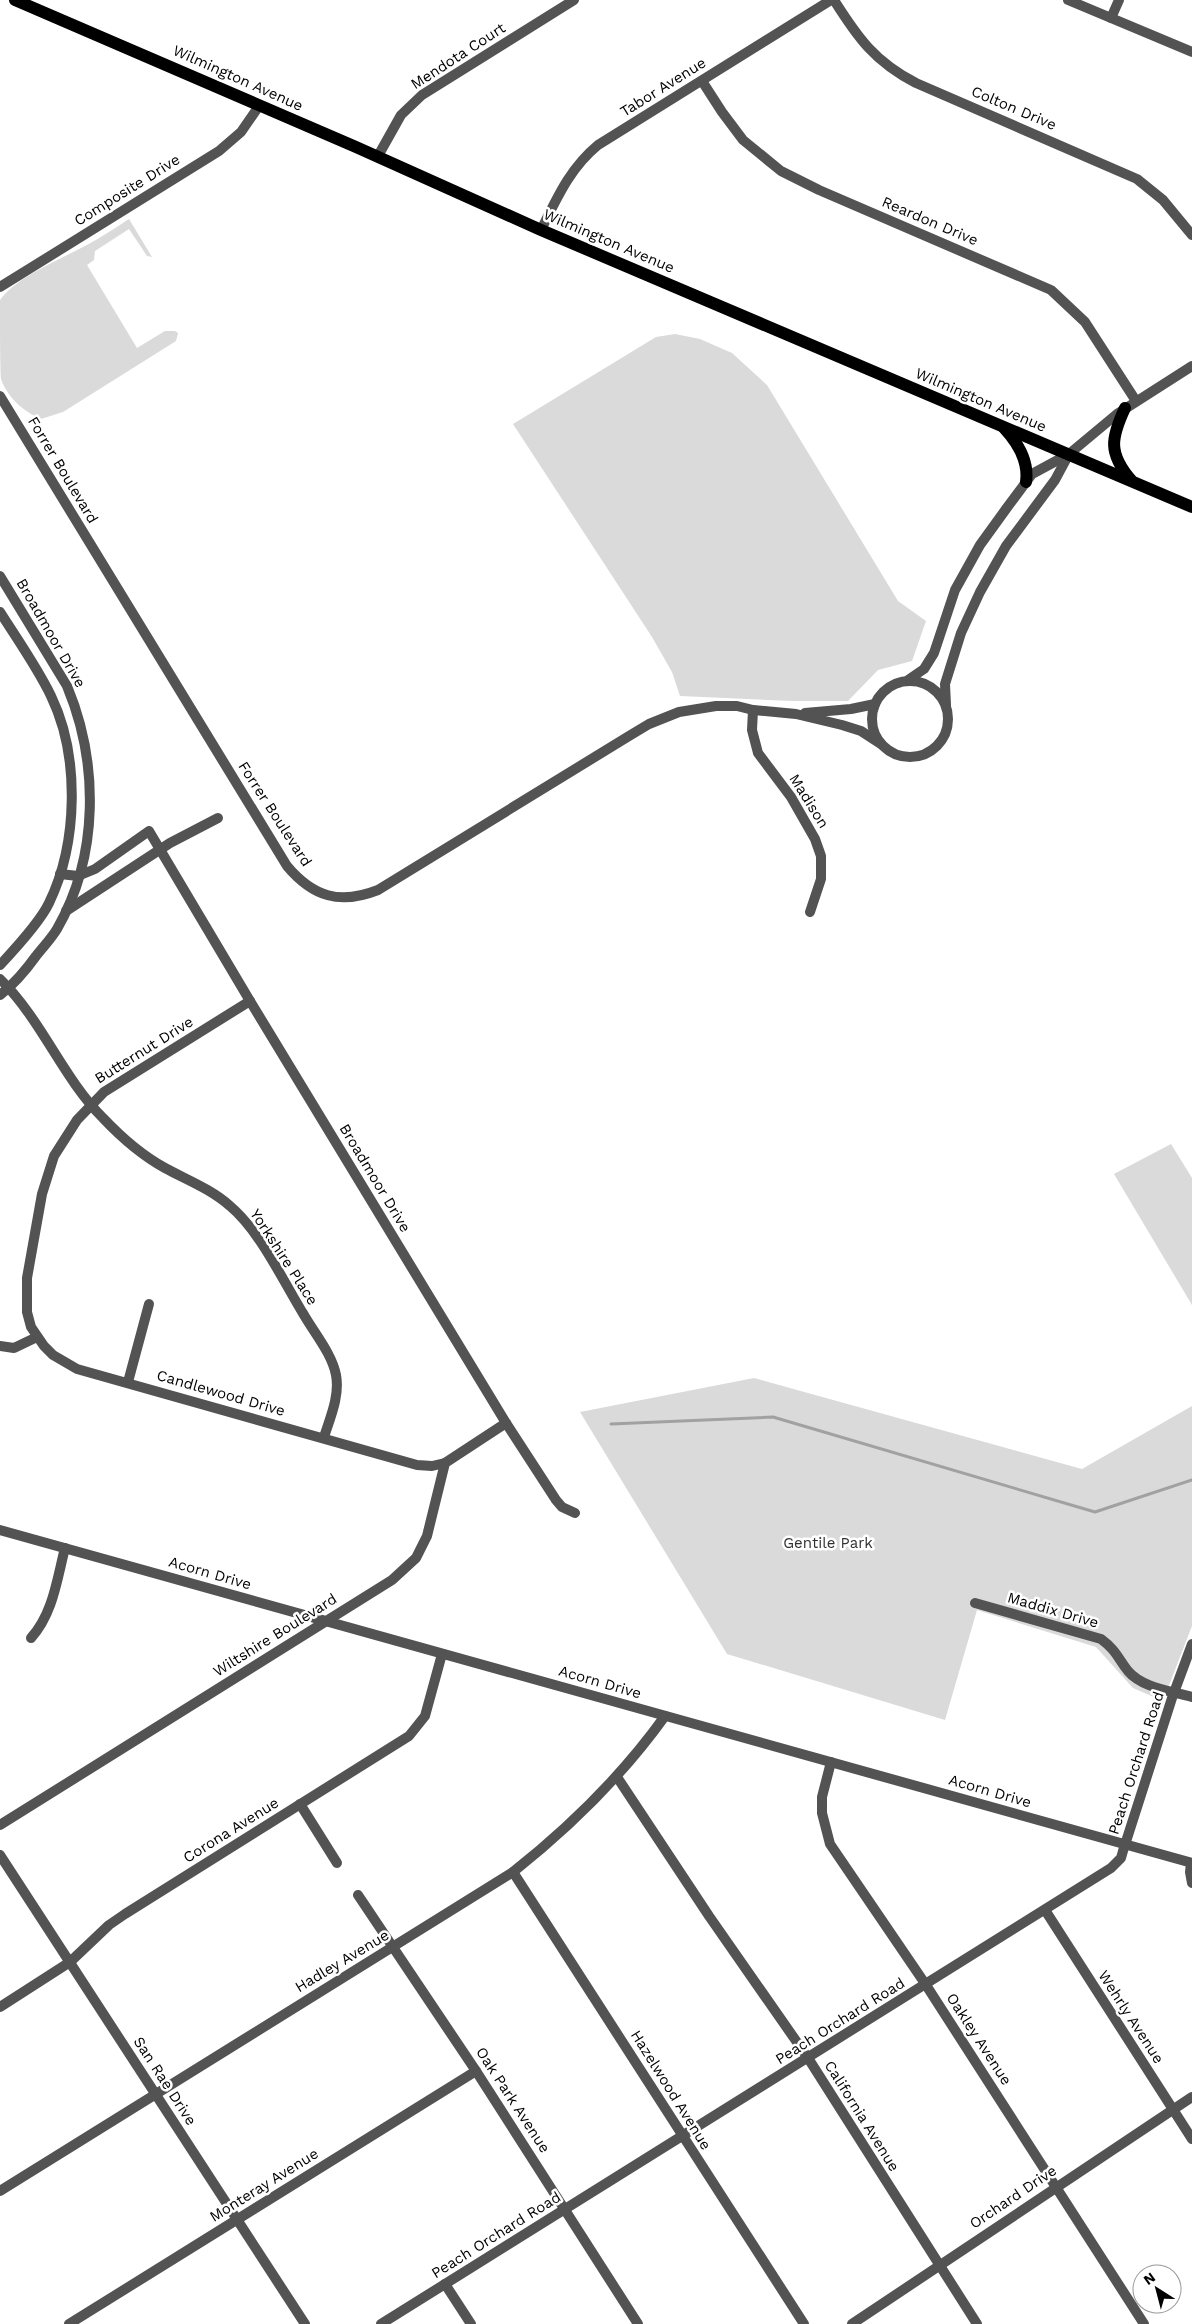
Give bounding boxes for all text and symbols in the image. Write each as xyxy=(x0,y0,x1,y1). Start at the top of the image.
street label: Mendota Court xyxy=(407,18,509,93)
street label: Wilmington Avenue xyxy=(170,41,306,115)
street label: Tabor Avenue xyxy=(617,53,709,121)
street label: Colton Drive xyxy=(969,82,1059,134)
street label: Composite Drive xyxy=(71,150,183,230)
street label: Reardon Drive xyxy=(879,193,981,249)
street label: Wilmington Avenue xyxy=(541,205,677,277)
street label: Wilmington Avenue xyxy=(913,364,1049,436)
street label: Forrer Boulevard xyxy=(24,413,102,527)
street label: Broadmoor Drive xyxy=(12,575,90,691)
street label: Forrer Boulevard xyxy=(234,758,316,870)
street label: Madison xyxy=(785,770,833,832)
street label: Butternut Drive xyxy=(91,1013,197,1087)
street label: Broadmoor Drive xyxy=(336,1121,414,1235)
street label: Yorkshire Place xyxy=(246,1206,322,1308)
street label: Candlewood Drive xyxy=(155,1366,287,1420)
park label: Gentile Park xyxy=(783,1534,873,1552)
street label: Acorn Drive xyxy=(167,1553,253,1593)
street label: Maddix Drive xyxy=(1005,1588,1101,1632)
street label: Wiltshire Boulevard xyxy=(210,1590,340,1680)
street label: Acorn Drive xyxy=(557,1662,643,1702)
street label: Peach Orchard Road xyxy=(1104,1689,1168,1837)
street label: Acorn Drive xyxy=(947,1771,1033,1811)
street label: Corona Avenue xyxy=(180,1793,282,1867)
street label: Hadley Avenue xyxy=(292,1926,392,1996)
street label: Wehrly Avenue xyxy=(1094,1967,1168,2067)
street label: Peach Orchard Road xyxy=(772,1974,908,2068)
street label: Oakley Avenue xyxy=(943,1990,1015,2088)
street label: Hazelwood Avenue xyxy=(627,2027,715,2153)
street label: San Rae Drive xyxy=(130,2033,200,2129)
street label: Oak Park Avenue xyxy=(472,2044,554,2156)
street label: California Avenue xyxy=(821,2057,903,2175)
street label: Monteray Avenue xyxy=(206,2144,322,2226)
street label: Orchard Drive xyxy=(966,2161,1060,2233)
street label: Peach Orchard Road xyxy=(428,2188,564,2282)
north arrow xyxy=(1132,2264,1182,2314)
text: N xyxy=(1140,2269,1158,2288)

